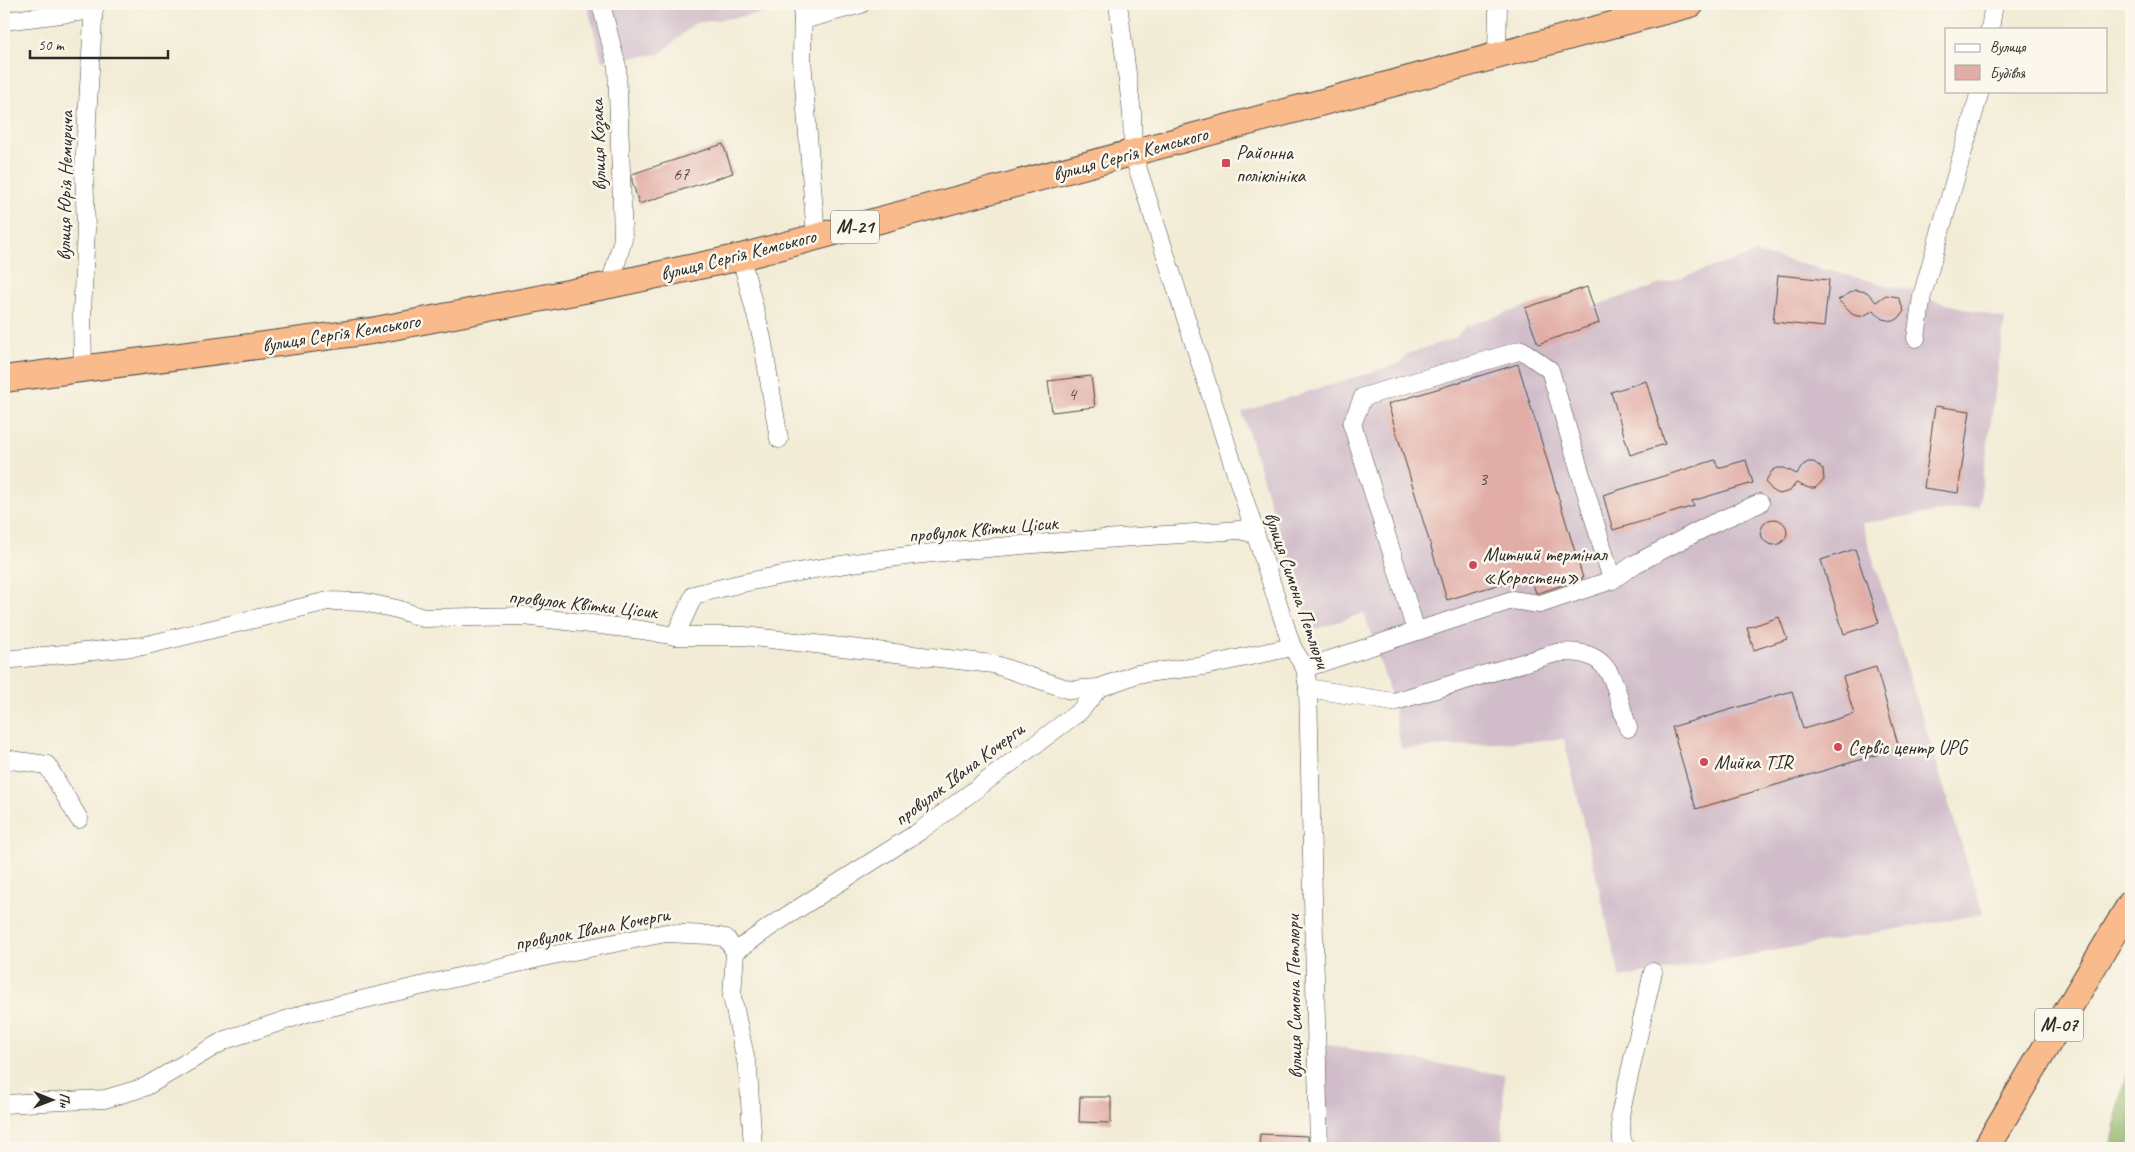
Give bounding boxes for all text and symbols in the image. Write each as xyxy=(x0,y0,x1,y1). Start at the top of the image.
scale bar xyxy=(30,28,168,60)
legend xyxy=(1945,28,2108,92)
text: 50 m xyxy=(38,36,65,55)
text: Вулиця xyxy=(1990,38,2027,57)
text: Будівля xyxy=(1990,64,2025,83)
street label: вулиця Козака xyxy=(584,97,613,191)
street label: вулиця Юрія Немирича xyxy=(51,109,79,261)
street label: вулиця Сергія Кемського xyxy=(1050,121,1211,187)
place label: Районна поліклініка xyxy=(1236,140,1307,188)
marker: Районна поліклініка xyxy=(1220,157,1232,169)
house number: 67 xyxy=(673,163,690,185)
road number: М-21 xyxy=(831,210,879,243)
street label: вулиця Сергія Кемського xyxy=(658,223,819,286)
street label: вулиця Сергія Кемського xyxy=(260,308,423,358)
house number: 4 xyxy=(1068,383,1078,405)
house number: 3 xyxy=(1479,468,1489,490)
street label: вулиця Симона Петлюри xyxy=(1259,509,1336,673)
street label: провулок Квітки Цісик xyxy=(908,510,1060,548)
place label: Митний термінал «Коростень» xyxy=(1483,542,1609,590)
marker: Митний термінал «Коростень» xyxy=(1467,559,1479,571)
street label: провулок Квітки Цісик xyxy=(507,584,660,624)
street label: провулок Івана Кочерги xyxy=(889,716,1030,831)
place label: Сервіс центр UPG xyxy=(1848,735,1969,760)
marker: Сервіс центр UPG xyxy=(1832,741,1844,753)
place label: Мийка TIR xyxy=(1714,750,1794,775)
marker: Мийка TIR xyxy=(1698,756,1710,768)
street label: провулок Івана Кочерги xyxy=(513,902,673,956)
street label: вулиця Симона Петлюри xyxy=(1280,913,1308,1079)
road number: М-07 xyxy=(2035,1008,2083,1042)
north arrow xyxy=(28,1074,78,1124)
text: Пн xyxy=(56,1093,73,1108)

